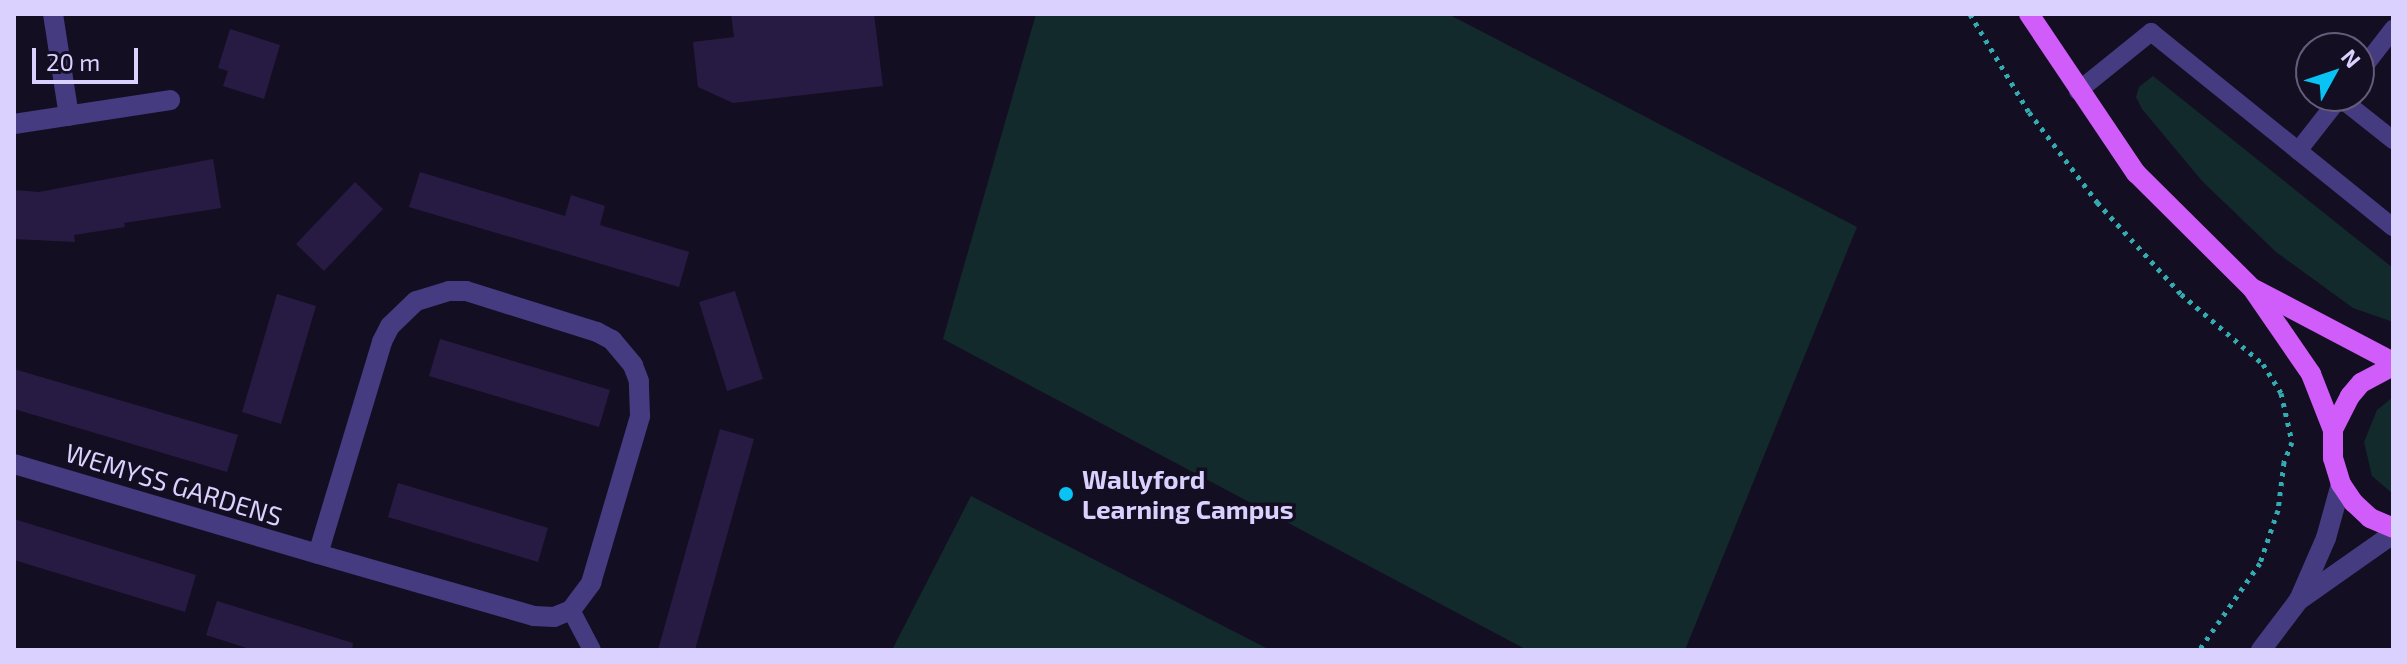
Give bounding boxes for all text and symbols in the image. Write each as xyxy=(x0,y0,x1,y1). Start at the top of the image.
scale bar xyxy=(36,32,142,82)
north arrow xyxy=(2295,32,2375,112)
text: N xyxy=(2337,43,2367,72)
text: 20 m xyxy=(46,47,100,76)
street label: WEMYSS GARDENS xyxy=(62,436,286,532)
place label: Wallyford Learning Campus xyxy=(1082,463,1293,524)
marker: Wallyford Learning Campus xyxy=(1057,485,1075,503)

